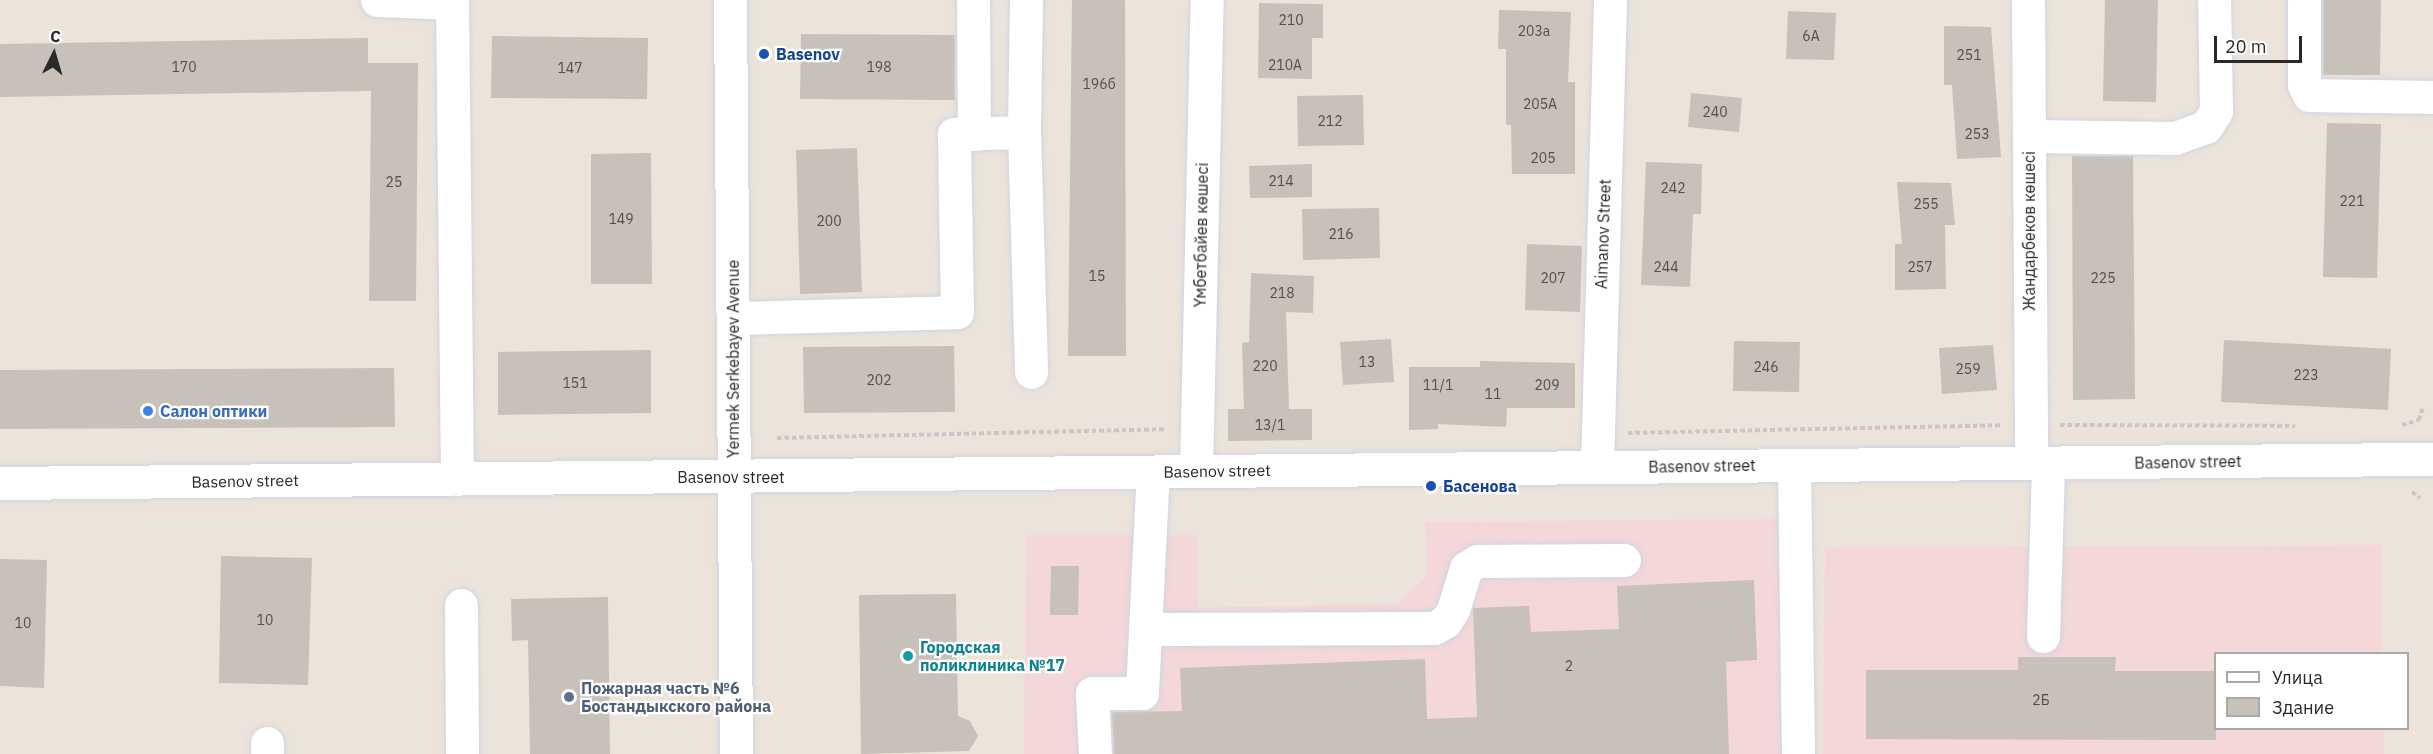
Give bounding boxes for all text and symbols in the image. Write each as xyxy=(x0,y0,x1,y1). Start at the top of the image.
house number: 210 xyxy=(1278,12,1304,28)
house number: 203а xyxy=(1518,23,1550,39)
north arrow xyxy=(24,24,84,84)
scale bar xyxy=(2217,24,2306,62)
text: С xyxy=(49,26,62,46)
house number: 6А xyxy=(1802,28,1820,44)
text: 20 m xyxy=(2225,35,2267,58)
place label: Basenov xyxy=(776,44,840,64)
marker: Basenov xyxy=(757,47,771,61)
house number: 251 xyxy=(1956,47,1982,63)
house number: 210А xyxy=(1268,57,1302,73)
house number: 170 xyxy=(171,59,197,75)
house number: 198 xyxy=(866,59,892,75)
house number: 147 xyxy=(557,60,583,76)
house number: 196б xyxy=(1082,76,1116,92)
house number: 205А xyxy=(1523,96,1557,112)
house number: 240 xyxy=(1702,104,1728,120)
house number: 212 xyxy=(1317,113,1343,129)
house number: 253 xyxy=(1964,126,1990,142)
house number: 205 xyxy=(1530,150,1556,166)
street label: Жандарбеков көшесі xyxy=(2019,151,2039,311)
street label: Үмбетбайев көшесі xyxy=(1190,162,1212,308)
house number: 214 xyxy=(1268,173,1294,189)
house number: 25 xyxy=(386,174,402,190)
street label: Aimanov Street xyxy=(1591,179,1615,289)
house number: 242 xyxy=(1660,180,1686,196)
house number: 221 xyxy=(2339,193,2365,209)
house number: 255 xyxy=(1913,196,1939,212)
house number: 149 xyxy=(608,211,634,227)
house number: 200 xyxy=(816,213,842,229)
house number: 216 xyxy=(1328,226,1354,242)
house number: 244 xyxy=(1653,259,1679,275)
house number: 257 xyxy=(1907,259,1933,275)
street label: Yermek Serkebayev Avenue xyxy=(723,260,743,458)
house number: 15 xyxy=(1089,268,1105,284)
house number: 207 xyxy=(1540,270,1566,286)
house number: 225 xyxy=(2090,270,2116,286)
house number: 218 xyxy=(1269,285,1295,301)
house number: 13 xyxy=(1359,354,1375,370)
house number: 220 xyxy=(1252,358,1278,374)
house number: 246 xyxy=(1753,359,1779,375)
house number: 259 xyxy=(1955,361,1981,377)
house number: 223 xyxy=(2293,367,2319,383)
house number: 202 xyxy=(866,372,892,388)
house number: 151 xyxy=(562,375,588,391)
house number: 11/1 xyxy=(1423,377,1453,393)
house number: 209 xyxy=(1534,377,1560,393)
house number: 11 xyxy=(1485,386,1501,402)
place label: Салон оптики xyxy=(160,401,267,421)
marker: Салон оптики xyxy=(141,404,155,418)
house number: 13/1 xyxy=(1255,417,1285,433)
street label: Basenov street xyxy=(2134,451,2242,473)
street label: Basenov street xyxy=(1648,455,1756,477)
street label: Basenov street xyxy=(1163,460,1271,482)
street label: Basenov street xyxy=(677,467,785,487)
street label: Basenov street xyxy=(191,470,299,492)
place label: Басенова xyxy=(1443,476,1517,496)
marker: Басенова xyxy=(1424,479,1438,493)
house number: 10 xyxy=(257,612,273,628)
house number: 10 xyxy=(15,615,31,631)
place label: Городская поликлиника №17 xyxy=(920,637,1065,675)
marker: Городская поликлиника №17 xyxy=(901,649,915,663)
legend xyxy=(2214,652,2409,730)
house number: 2 xyxy=(1565,658,1573,674)
text: Улица xyxy=(2272,666,2323,689)
place label: Пожарная часть №6 Бостандыкского района xyxy=(581,678,771,716)
marker: Пожарная часть №6 Бостандыкского района xyxy=(562,690,576,704)
house number: 2Б xyxy=(2032,692,2050,708)
text: Здание xyxy=(2272,696,2334,719)

